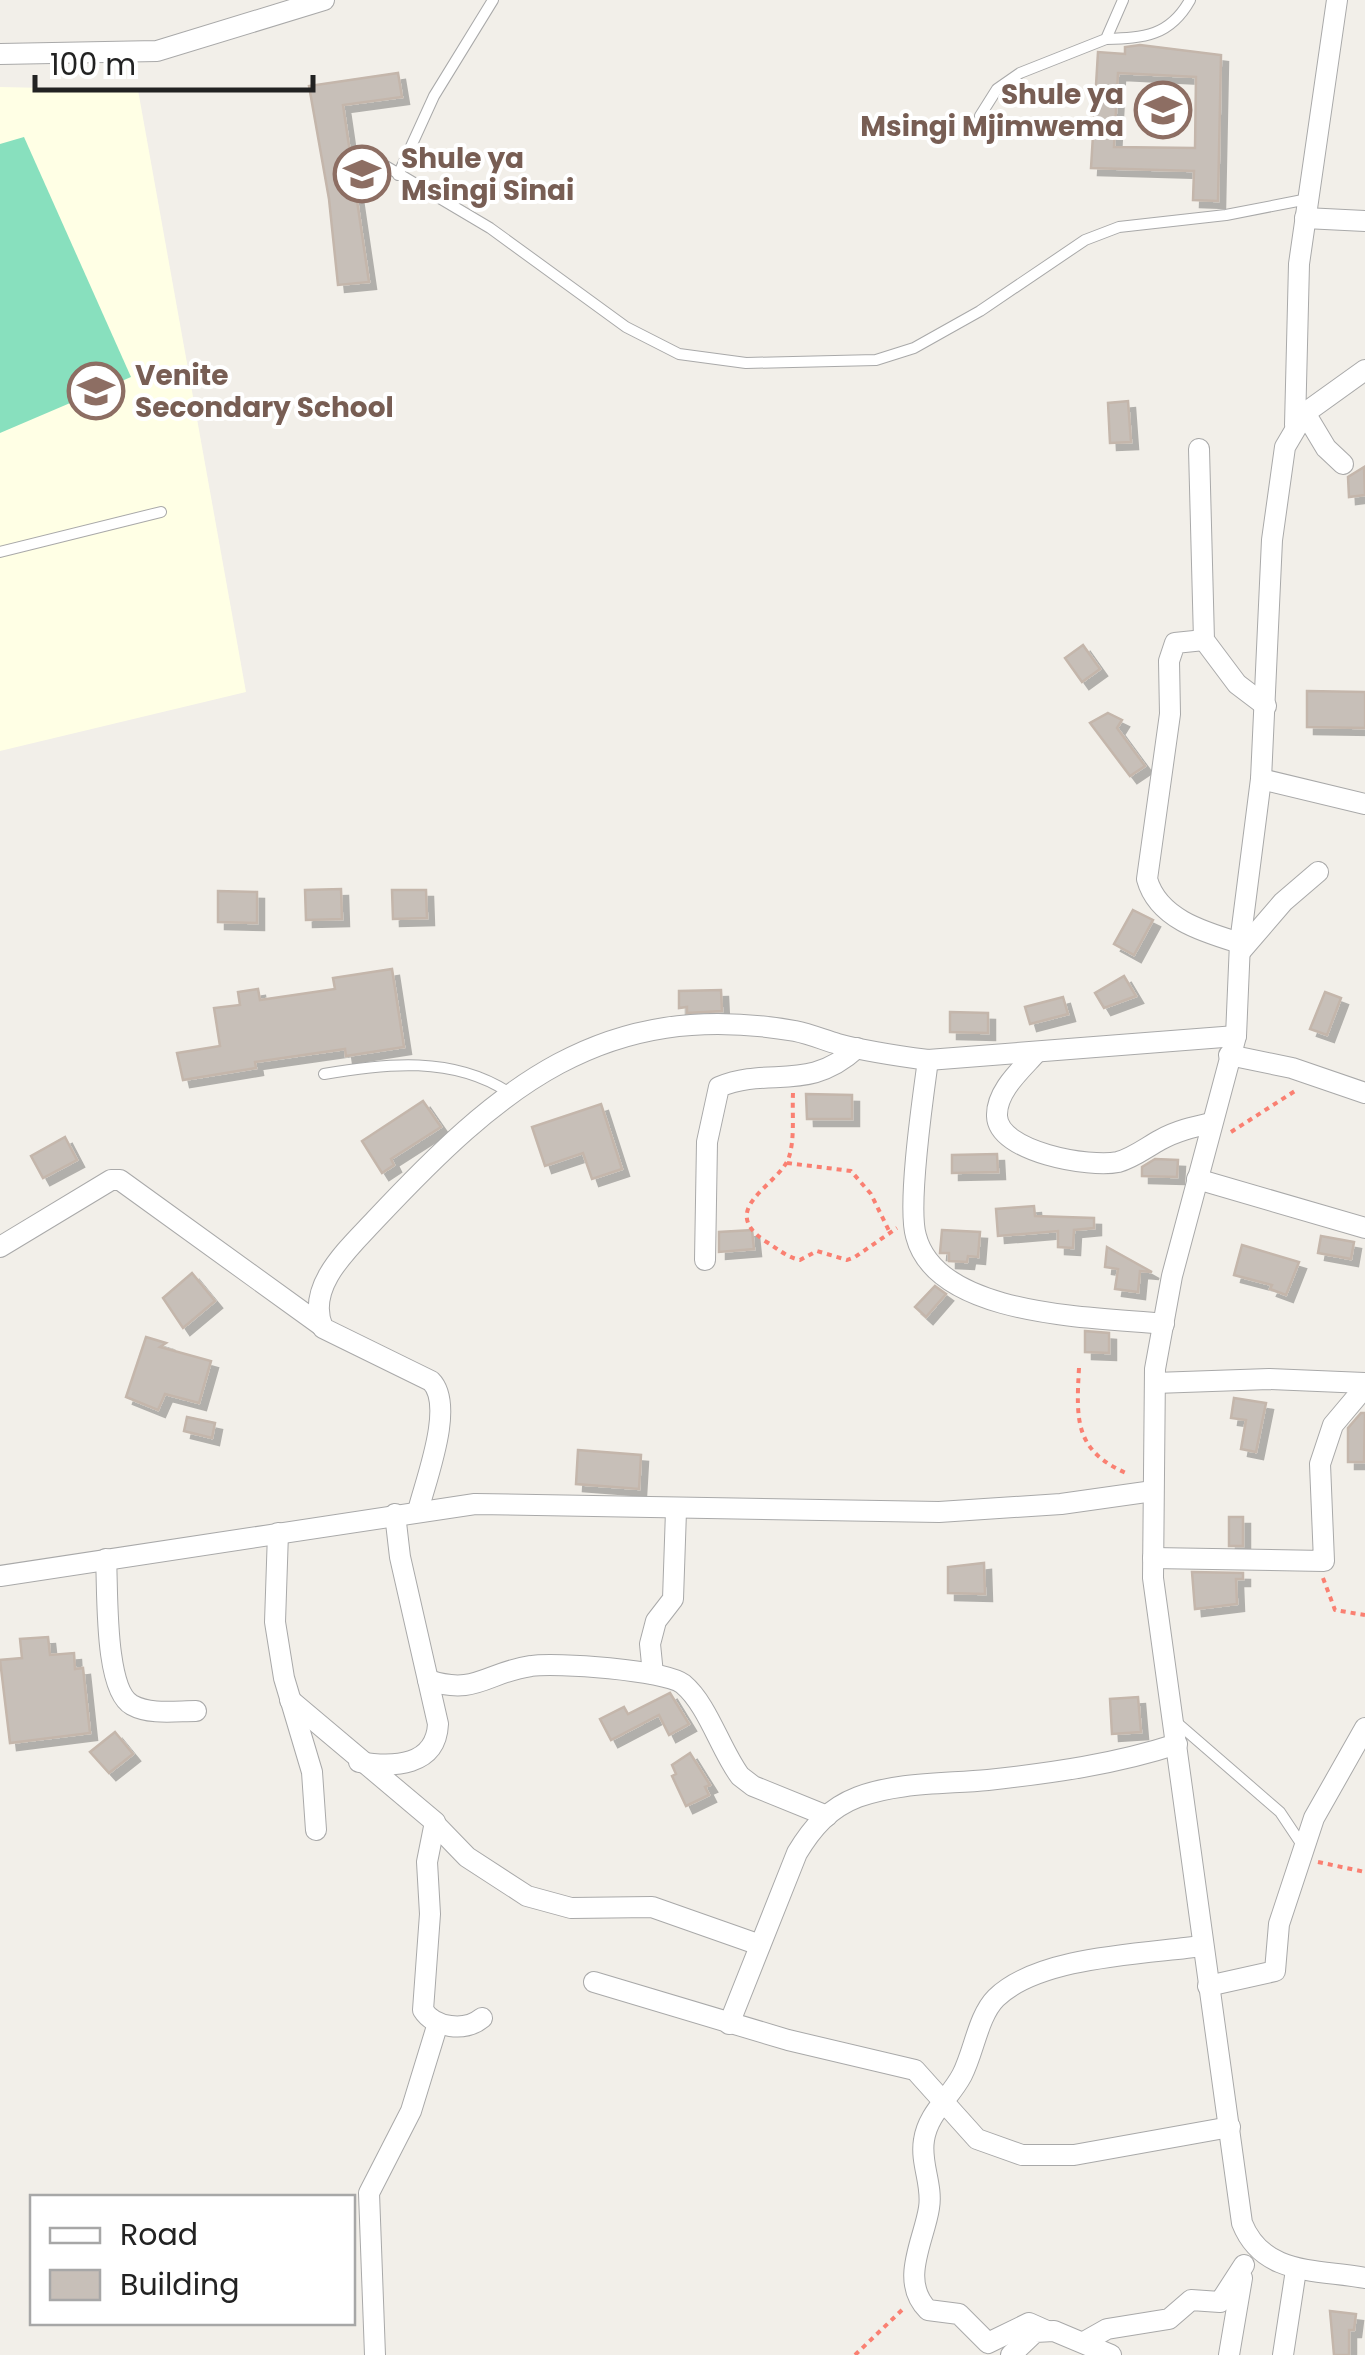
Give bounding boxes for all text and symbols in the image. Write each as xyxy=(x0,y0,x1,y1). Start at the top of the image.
scale bar xyxy=(35,30,312,92)
text: 100 m xyxy=(50,43,136,86)
place label: Shule ya Msingi Mjimwema xyxy=(860,75,1124,146)
school or university icon: Shule ya Msingi Mjimwema xyxy=(1133,80,1193,140)
place label: Shule ya Msingi Sinai xyxy=(401,139,574,210)
school or university icon: Shule ya Msingi Sinai xyxy=(332,144,392,204)
place label: Venite Secondary School xyxy=(135,356,394,427)
school or university icon: Venite Secondary School xyxy=(66,361,126,421)
legend xyxy=(30,2195,355,2325)
text: Road xyxy=(120,2213,198,2256)
text: Building xyxy=(120,2263,240,2306)

